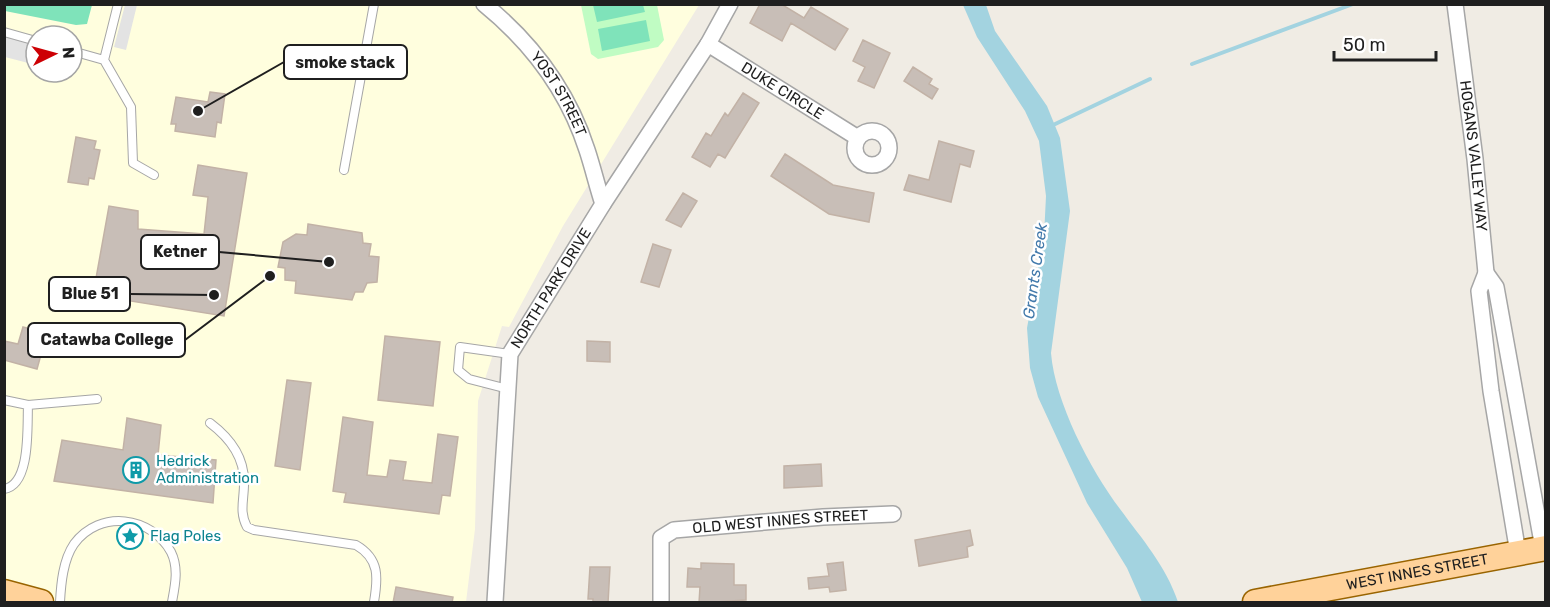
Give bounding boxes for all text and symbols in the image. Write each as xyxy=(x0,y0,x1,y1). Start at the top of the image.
north arrow xyxy=(24,24,84,84)
scale bar xyxy=(1334,24,1436,62)
text: 50 m xyxy=(1343,34,1386,56)
callout: smoke stack xyxy=(284,45,407,79)
text: N xyxy=(58,46,78,59)
street label: YOST STREET xyxy=(527,48,590,139)
text: smoke stack xyxy=(295,53,395,72)
street label: DUKE CIRCLE xyxy=(738,58,827,123)
street label: HOGANS VALLEY WAY xyxy=(1456,79,1491,233)
water label: Grants Creek xyxy=(1019,221,1051,320)
street label: NORTH PARK DRIVE xyxy=(507,225,595,352)
callout: Ketner xyxy=(141,235,219,269)
text: Ketner xyxy=(153,242,208,261)
callout: Blue 51 xyxy=(49,277,130,311)
text: Blue 51 xyxy=(61,284,119,303)
callout: Catawba College xyxy=(28,323,185,357)
text: Catawba College xyxy=(40,330,174,349)
place label: Hedrick Administration xyxy=(156,452,259,487)
building icon: Hedrick Administration xyxy=(121,455,151,485)
street label: OLD WEST INNES STREET xyxy=(692,506,869,537)
place icon: Flag Poles xyxy=(115,521,145,551)
place label: Flag Poles xyxy=(150,527,221,545)
street label: WEST INNES STREET xyxy=(1345,550,1490,594)

